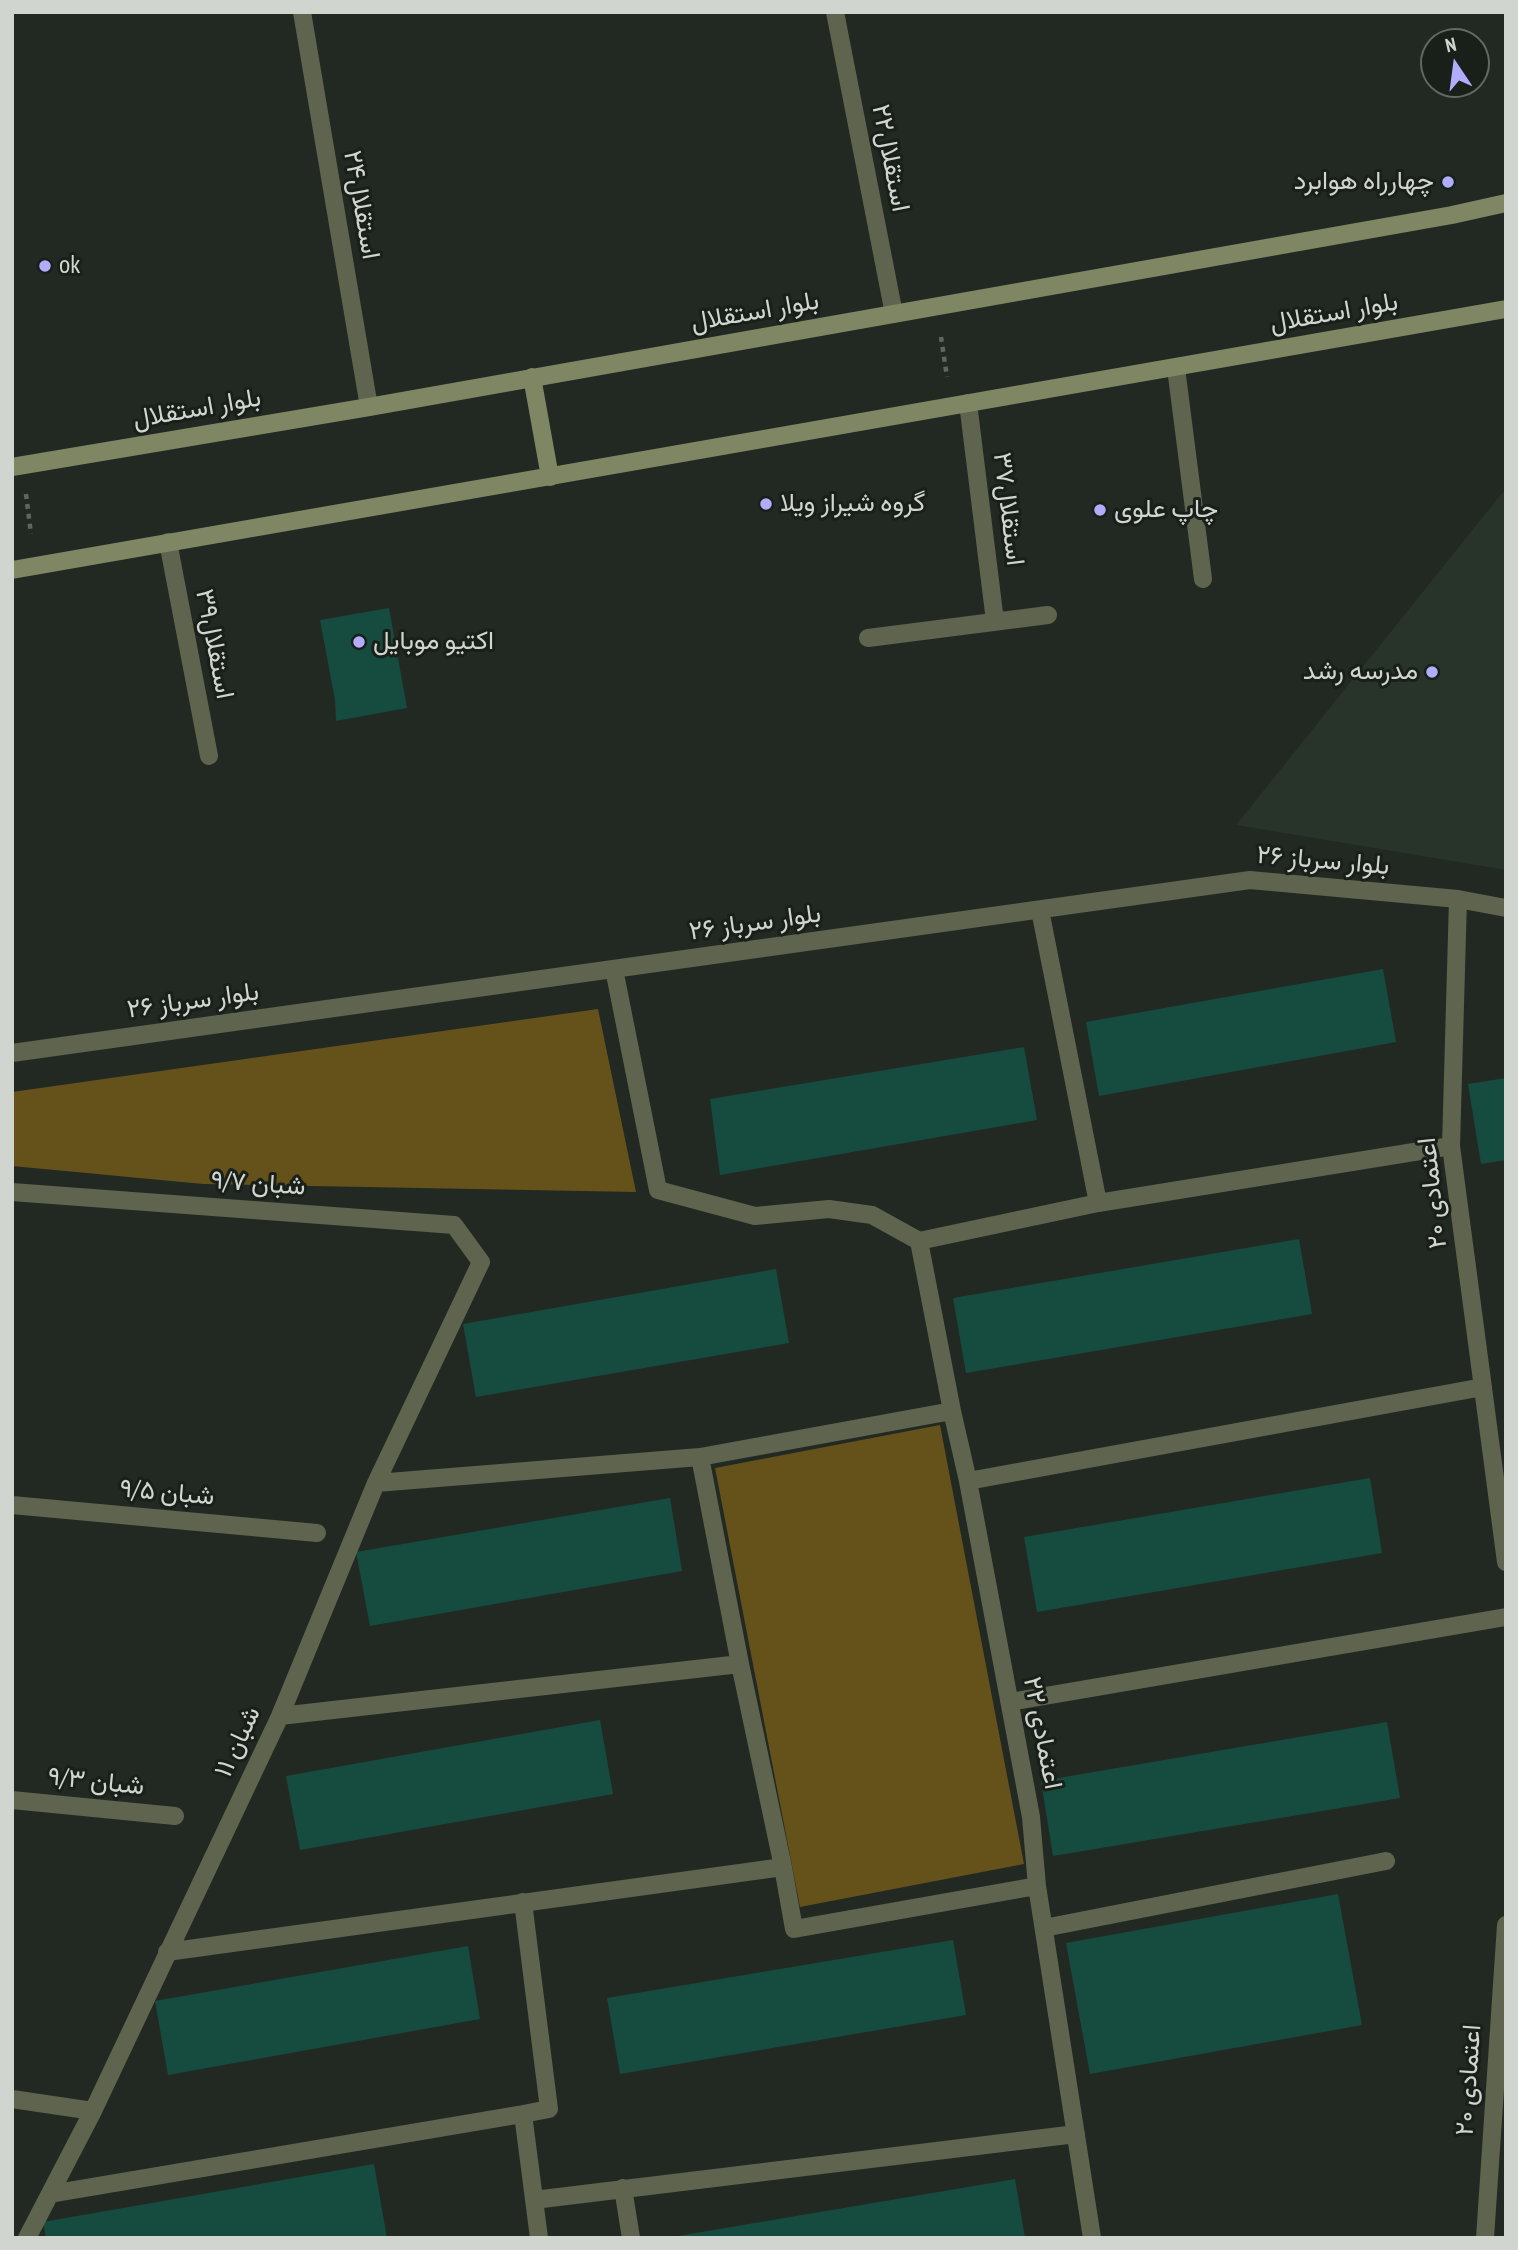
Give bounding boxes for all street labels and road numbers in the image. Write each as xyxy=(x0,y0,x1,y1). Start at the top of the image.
street label: استقلال۲۲ xyxy=(864,102,916,214)
street label: استقلال۲۴ xyxy=(336,148,386,262)
street label: بلوار استقلال xyxy=(688,285,822,339)
street label: بلوار استقلال xyxy=(1267,286,1401,340)
street label: بلوار استقلال xyxy=(130,382,264,436)
street label: استقلال۳۷ xyxy=(986,450,1030,568)
street label: استقلال۳۹ xyxy=(188,586,240,702)
street label: ۲۶ بلوار سرباز xyxy=(1255,840,1391,882)
street label: ۲۶ بلوار سرباز xyxy=(687,898,823,948)
street label: ۲۶ بلوار سرباز xyxy=(125,976,261,1026)
street label: ۲۰ اعتمادی xyxy=(1412,1136,1454,1250)
street label: ۹/۷ شبان xyxy=(210,1165,306,1203)
street label: ۹/۵ شبان xyxy=(118,1473,216,1513)
street label: ۲۲ اعتمادی xyxy=(1016,1674,1068,1792)
street label: ۱۱ شبان xyxy=(208,1702,268,1782)
street label: ۹/۳ شبان xyxy=(46,1761,146,1803)
street label: ۲۰ اعتمادی xyxy=(1450,2023,1488,2137)

